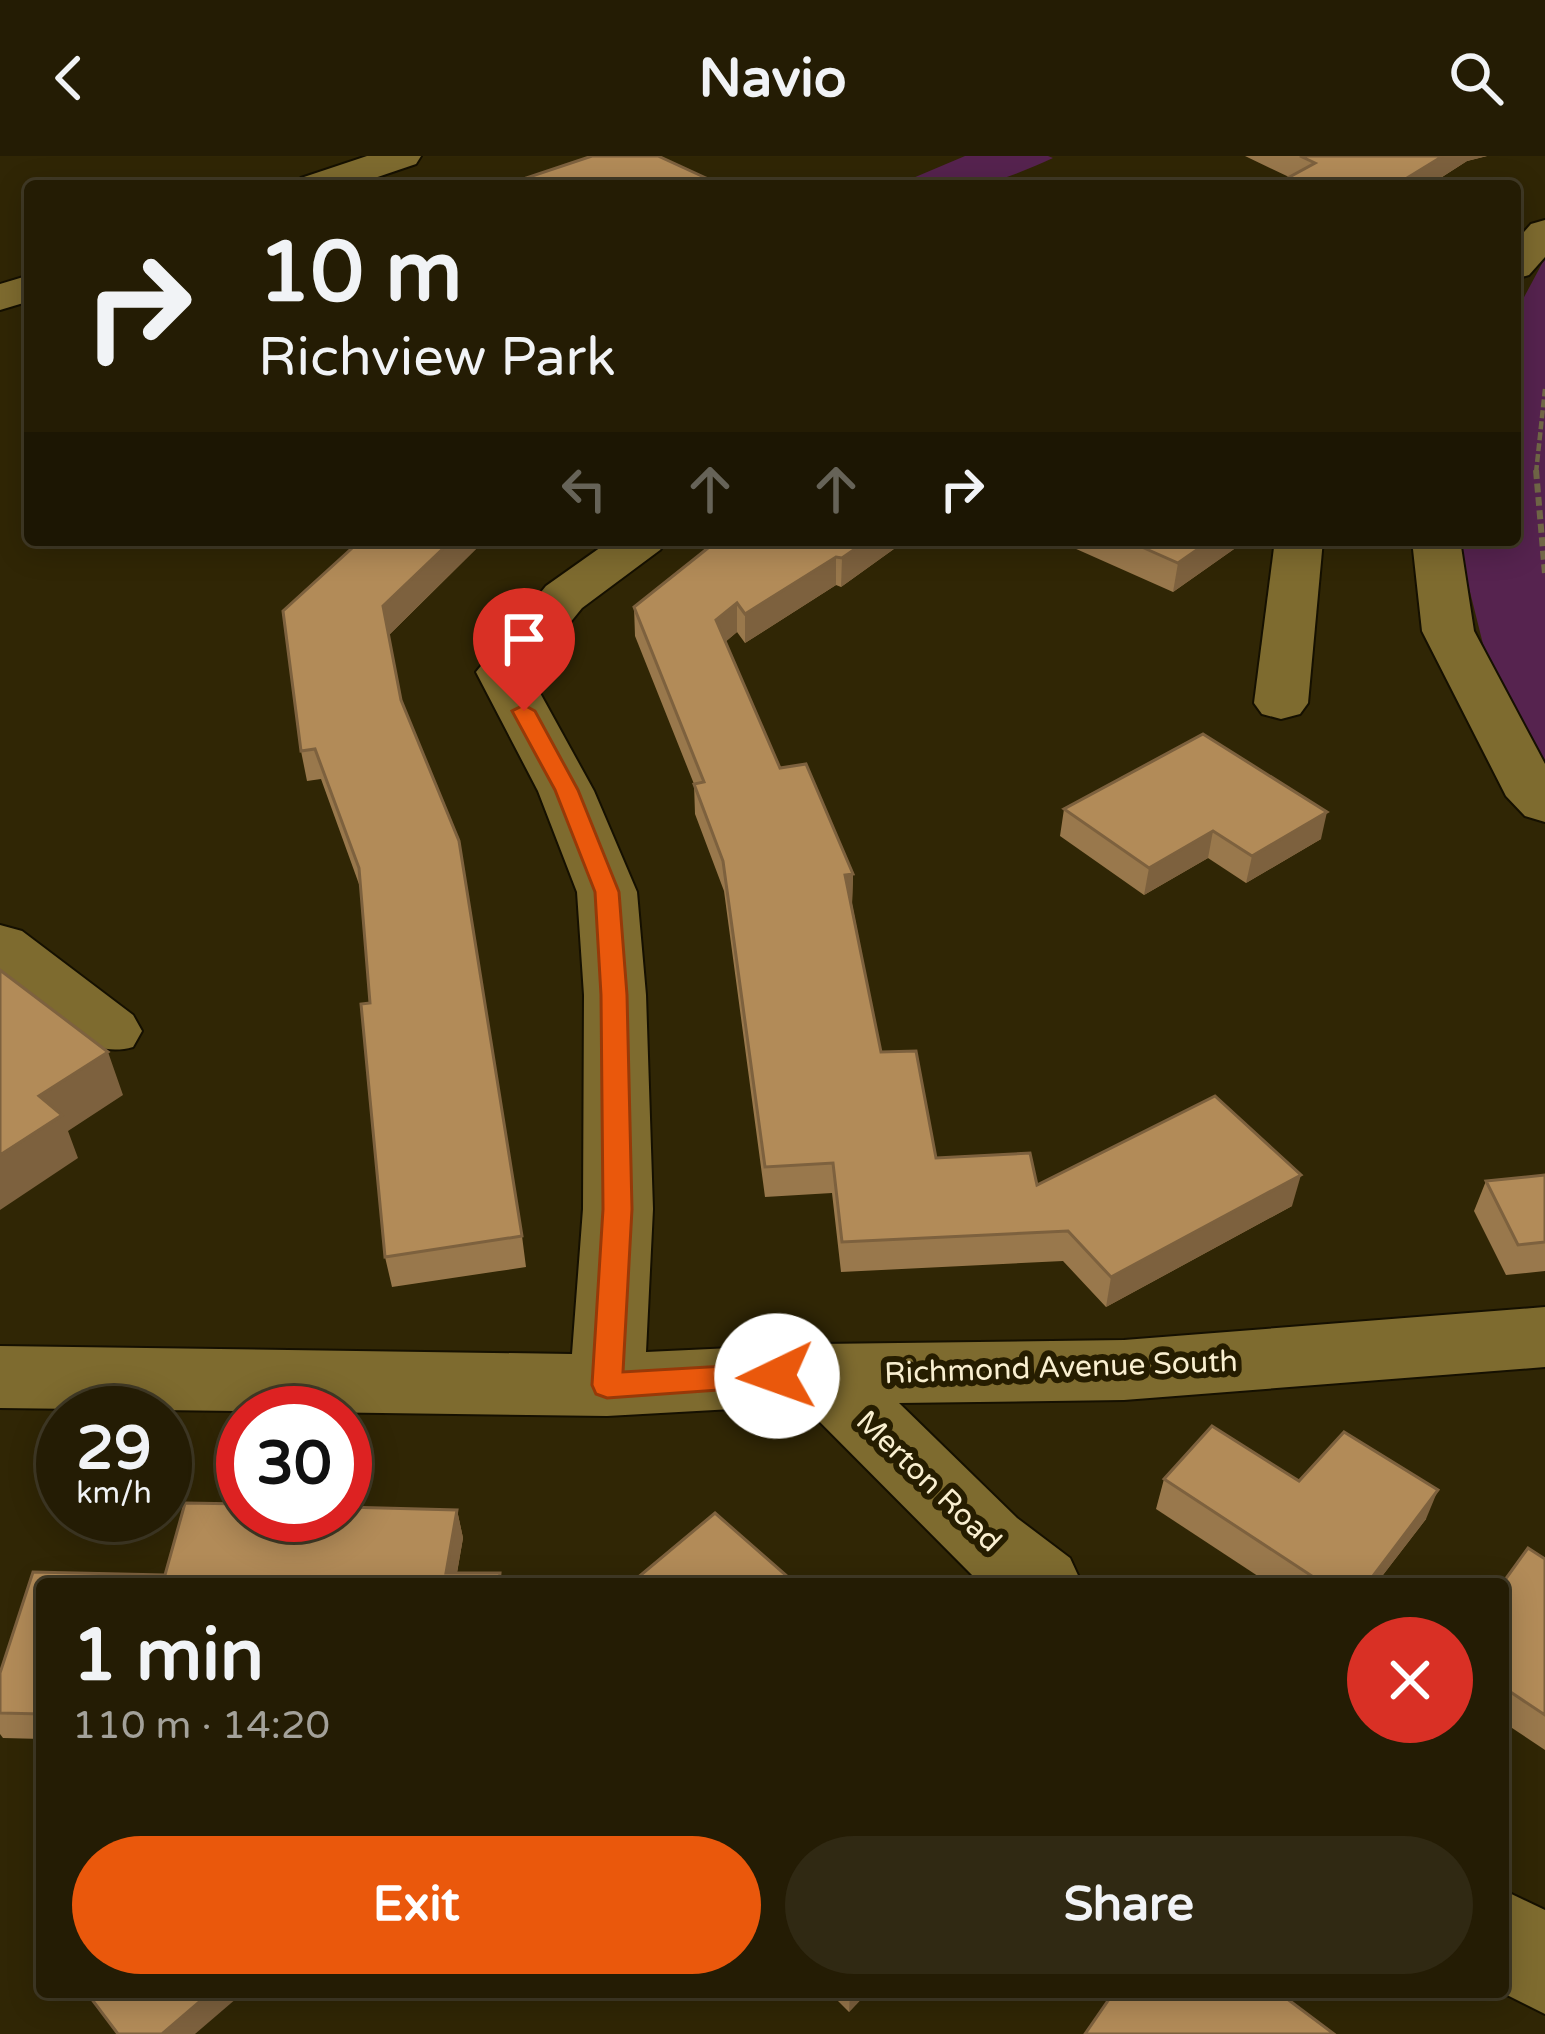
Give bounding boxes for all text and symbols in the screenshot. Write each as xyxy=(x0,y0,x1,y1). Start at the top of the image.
icon: back xyxy=(36,45,102,111)
icon: search xyxy=(1443,45,1509,111)
text: Navio xyxy=(698,46,847,111)
text: 10 m xyxy=(258,223,462,324)
icon: right xyxy=(60,228,216,384)
text: Richview Park xyxy=(258,325,616,390)
icon: left xyxy=(551,456,617,522)
icon: ahead xyxy=(677,456,743,522)
icon: ahead xyxy=(803,456,869,522)
icon: right xyxy=(929,456,995,522)
pin xyxy=(473,588,575,711)
icon: arrive xyxy=(491,606,557,672)
position arrow xyxy=(714,1313,840,1439)
street label: Richmond Avenue South xyxy=(884,1343,1238,1392)
speed limit sign: 30 xyxy=(216,1386,372,1542)
street label: Merton Road xyxy=(848,1403,1009,1560)
text: 29 xyxy=(76,1413,152,1485)
text: km/h xyxy=(76,1475,152,1512)
text: 1 min xyxy=(72,1613,264,1700)
button: close xyxy=(1347,1617,1473,1743)
text: 110 m · 14:20 xyxy=(72,1702,330,1749)
button: Exit xyxy=(72,1836,761,1974)
button: Share xyxy=(785,1836,1473,1974)

